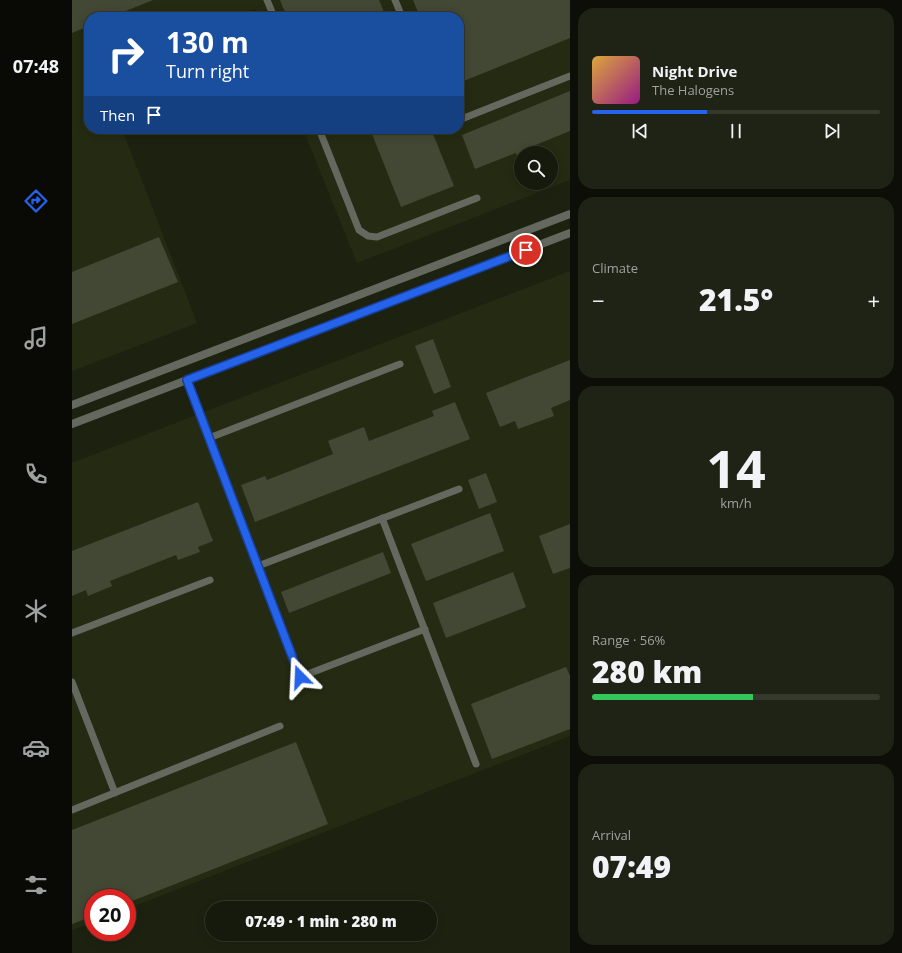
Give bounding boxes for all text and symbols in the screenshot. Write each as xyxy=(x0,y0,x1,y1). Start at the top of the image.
text: 130 m xyxy=(166,23,249,61)
icon: right xyxy=(100,28,152,80)
text: 07:48 xyxy=(13,54,59,78)
text: Turn right xyxy=(166,59,249,83)
text: Night Drive xyxy=(652,61,737,81)
text: The Halogens xyxy=(652,81,734,99)
icon: arrive xyxy=(143,104,165,126)
text: Then xyxy=(100,105,135,125)
icon: previous xyxy=(629,120,651,142)
icon: pause xyxy=(725,120,747,142)
icon: next xyxy=(821,120,843,142)
map controls xyxy=(514,146,558,190)
button: search xyxy=(514,146,558,190)
icon: directions xyxy=(22,187,50,215)
pin xyxy=(509,233,543,267)
icon: arrive xyxy=(515,239,537,261)
text: Climate xyxy=(592,259,638,277)
text: 21.5° xyxy=(699,279,773,320)
text: − xyxy=(592,285,605,315)
text: + xyxy=(867,285,880,315)
icon: music xyxy=(22,324,50,352)
text: 14 xyxy=(706,432,766,503)
icon: phone xyxy=(22,460,50,488)
text: km/h xyxy=(720,494,752,512)
icon: climate xyxy=(22,597,50,625)
text: Range · 56% xyxy=(592,631,665,649)
text: 280 km xyxy=(592,651,702,692)
position arrow xyxy=(279,656,321,698)
icon: car xyxy=(22,734,50,762)
text: Arrival xyxy=(592,826,631,844)
text: 07:49 xyxy=(592,846,671,887)
icon: filters xyxy=(22,871,50,899)
speed limit sign: 20 xyxy=(84,889,136,941)
text: 07:49 · 1 min · 280 m xyxy=(245,911,397,931)

